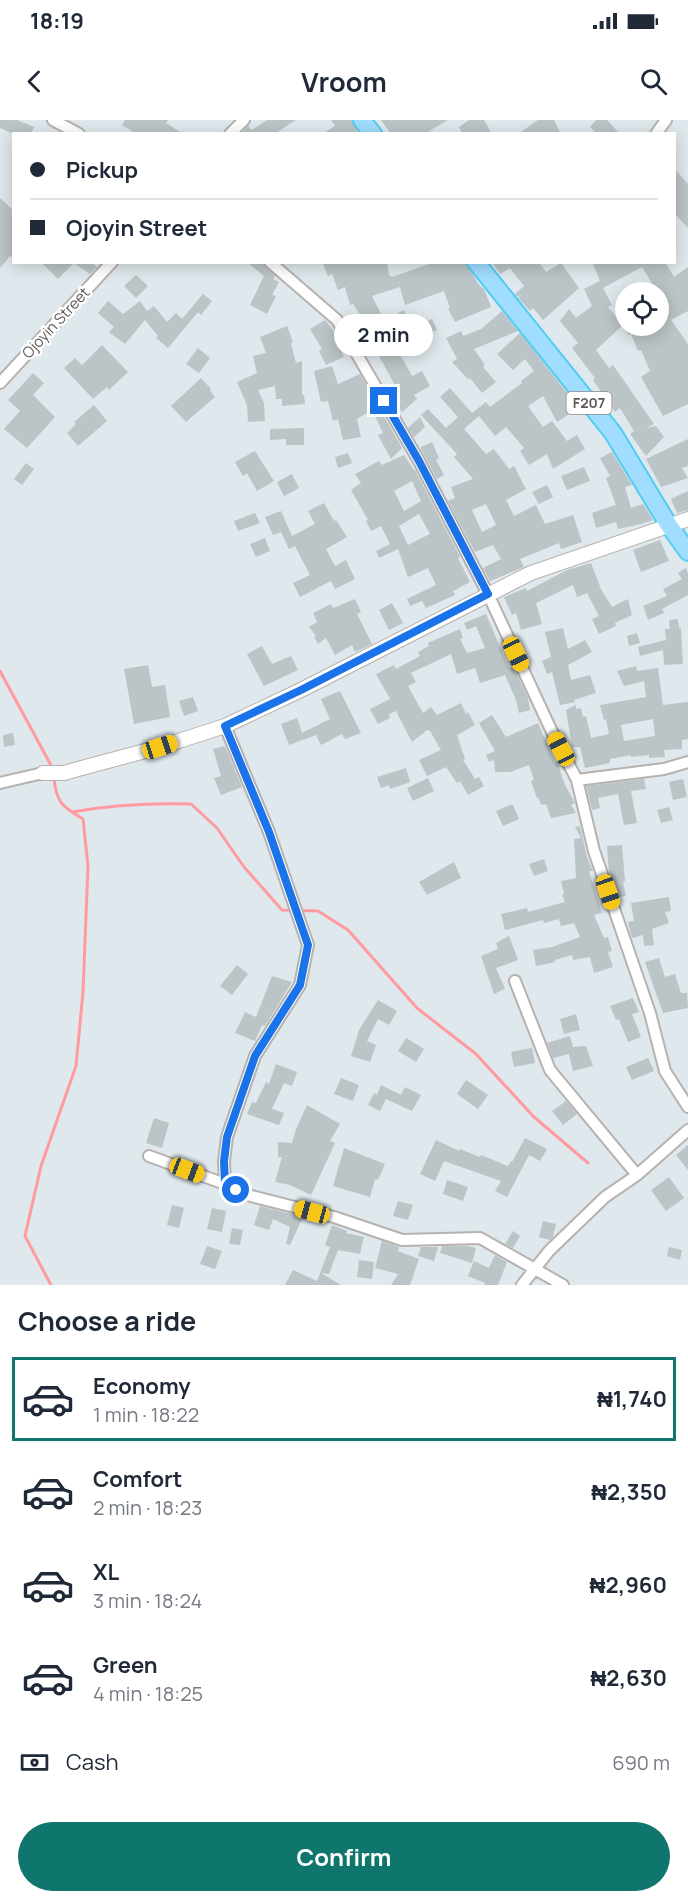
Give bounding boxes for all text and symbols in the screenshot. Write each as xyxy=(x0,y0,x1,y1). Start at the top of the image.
text: 18:19 xyxy=(30,6,84,36)
text: Vroom xyxy=(301,63,387,100)
icon: back xyxy=(18,65,51,98)
icon: search xyxy=(637,65,670,98)
text: Pickup xyxy=(66,155,138,185)
text: Ojoyin Street xyxy=(66,213,207,243)
street label: Ojoyin Street xyxy=(17,282,94,363)
map controls xyxy=(615,282,669,336)
button: locate xyxy=(615,282,669,336)
callout: 2 min xyxy=(334,314,434,356)
text: 2 min xyxy=(357,321,410,348)
route end xyxy=(370,387,397,414)
road number: F207 xyxy=(566,392,612,414)
car xyxy=(500,634,532,674)
car xyxy=(545,729,577,769)
car xyxy=(140,733,180,761)
car xyxy=(594,872,622,912)
car xyxy=(167,1155,207,1185)
route start xyxy=(222,1176,249,1203)
car xyxy=(292,1199,332,1225)
text: Choose a ride xyxy=(18,1302,196,1339)
text: Economy xyxy=(93,1371,191,1401)
icon: car xyxy=(21,1372,75,1426)
text: ₦1,740 xyxy=(597,1384,667,1414)
text: 1 min · 18:22 xyxy=(93,1401,199,1428)
text: Comfort xyxy=(93,1464,182,1494)
icon: car xyxy=(21,1465,75,1519)
text: ₦2,350 xyxy=(591,1477,667,1507)
text: 2 min · 18:23 xyxy=(93,1494,202,1521)
text: XL xyxy=(93,1557,119,1587)
icon: car xyxy=(21,1558,75,1612)
text: ₦2,960 xyxy=(590,1570,667,1600)
text: 3 min · 18:24 xyxy=(93,1587,202,1614)
text: Green xyxy=(93,1650,158,1680)
icon: car xyxy=(21,1651,75,1705)
text: ₦2,630 xyxy=(590,1663,667,1693)
text: 4 min · 18:25 xyxy=(93,1680,203,1707)
icon: cash xyxy=(18,1746,51,1779)
text: Cash xyxy=(66,1747,119,1777)
text: 690 m xyxy=(612,1749,670,1776)
button: Confirm xyxy=(18,1822,670,1891)

